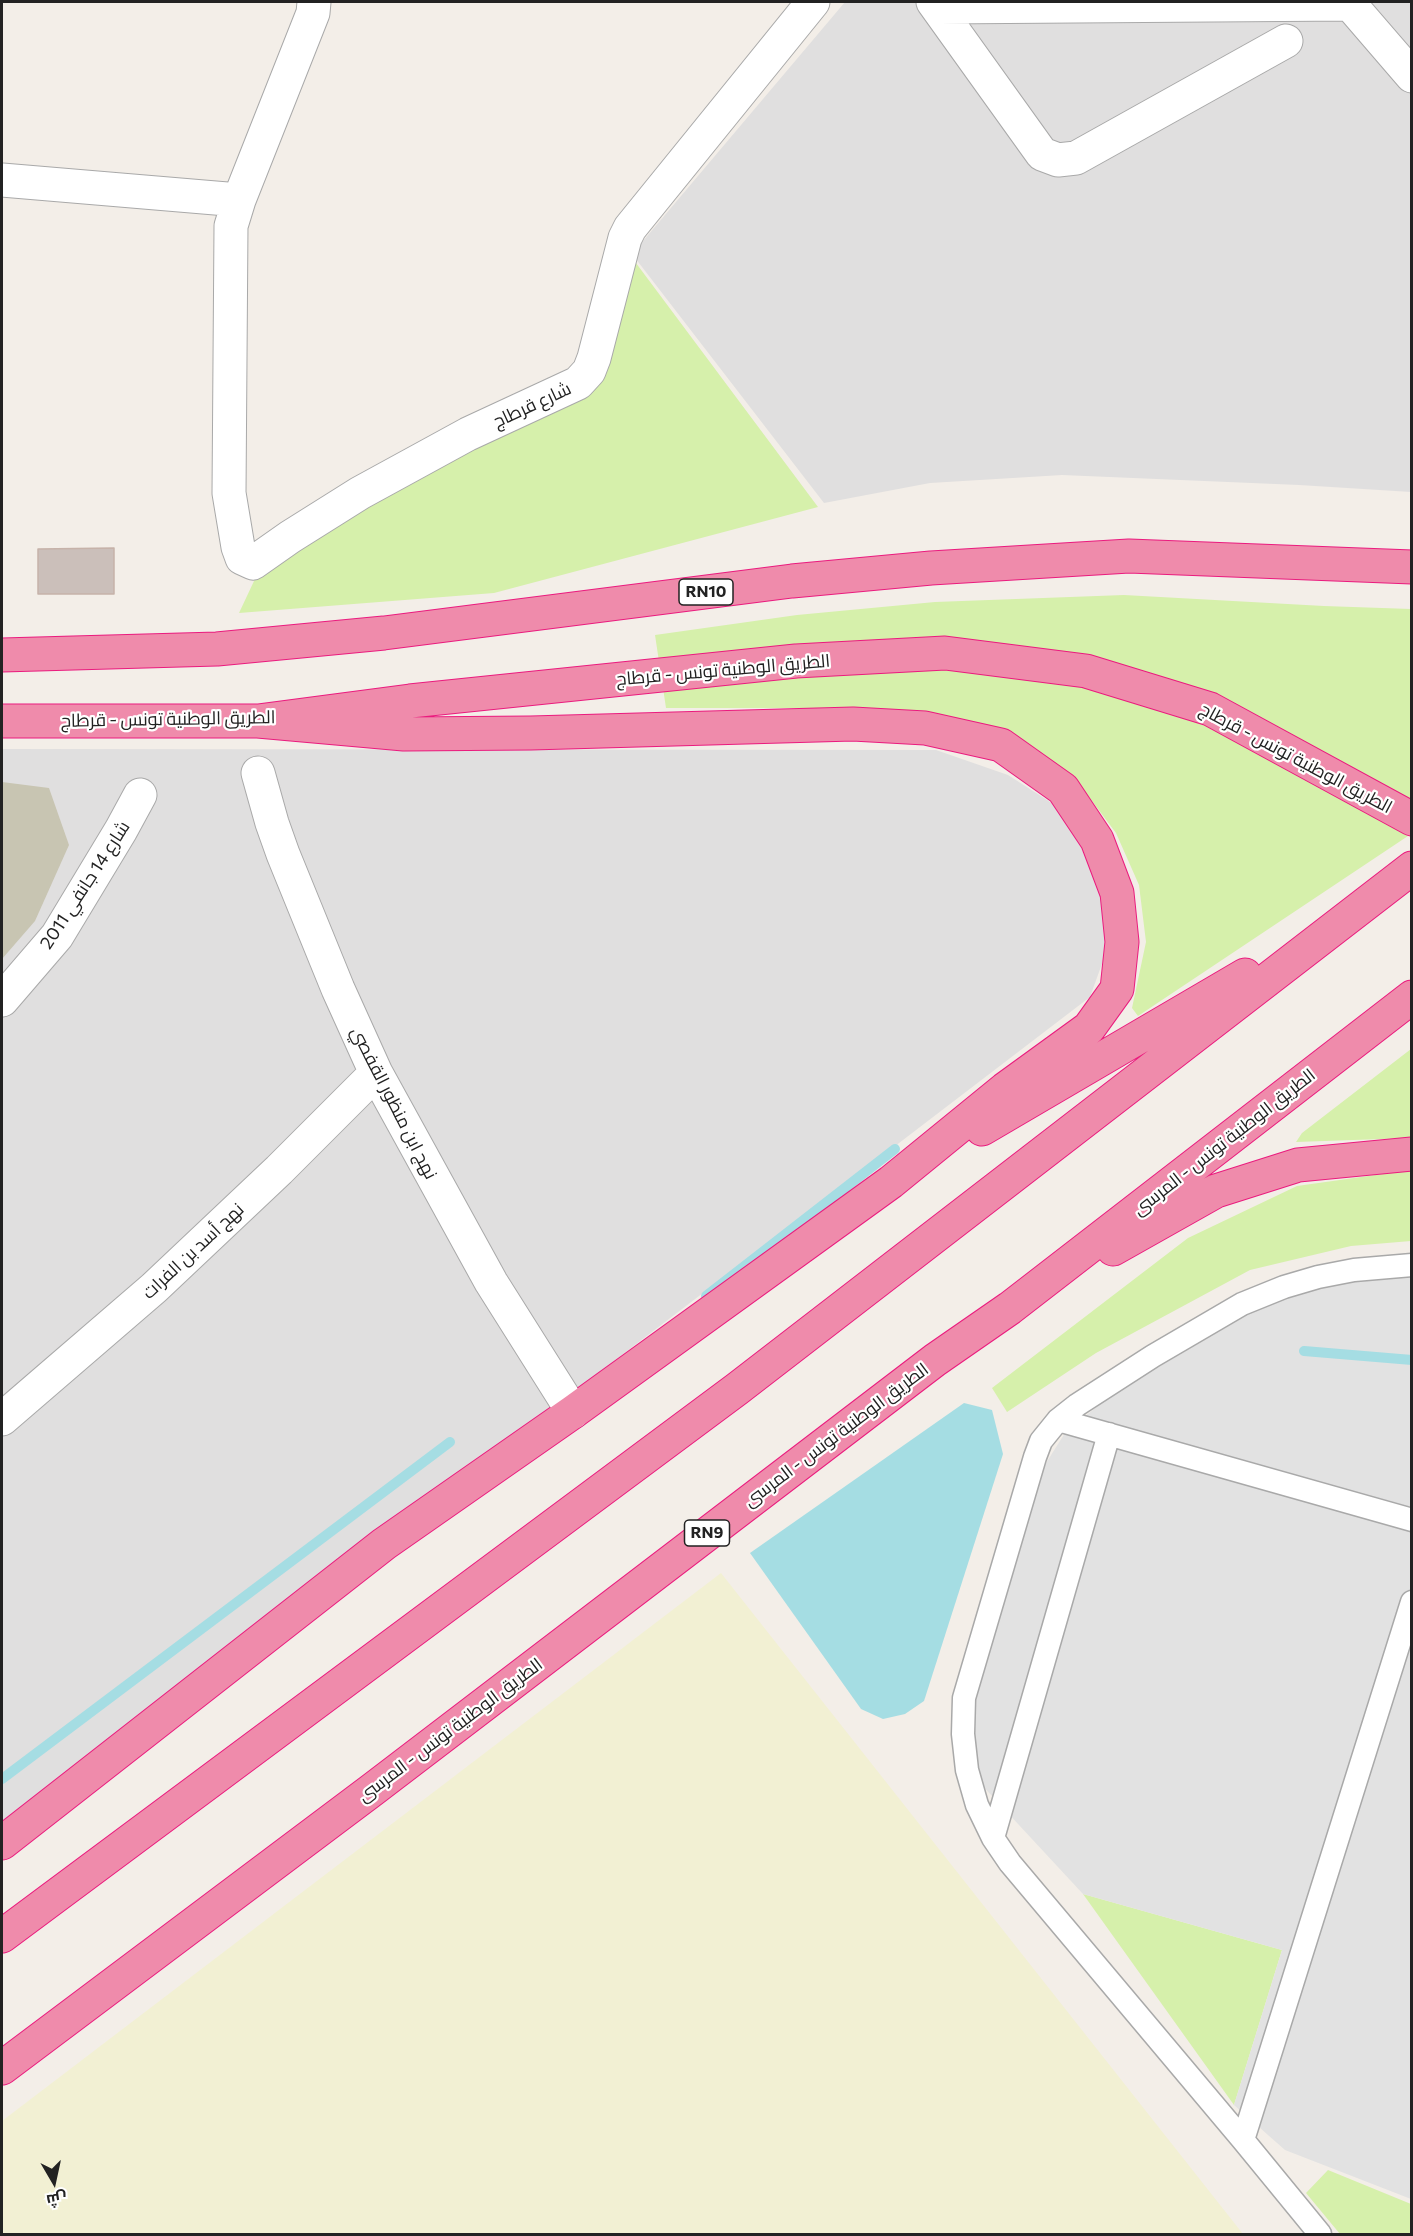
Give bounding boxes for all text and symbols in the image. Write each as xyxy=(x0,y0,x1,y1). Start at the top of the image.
street label: شارع قرطاج xyxy=(489,378,575,432)
road number: RN10 xyxy=(679,579,733,605)
street label: الطريق الوطنية تونس - قرطاج xyxy=(615,650,831,690)
street label: الطريق الوطنية تونس - قرطاج xyxy=(1196,698,1396,818)
street label: الطريق الوطنية تونس - قرطاج xyxy=(60,706,276,732)
street label: شارع 14 جانفي 2011 xyxy=(36,817,134,953)
street label: نهج ابن منظور القفصي xyxy=(346,1023,442,1183)
street label: الطريق الوطنية تونس - المرسى xyxy=(1128,1064,1320,1220)
street label: نهج أسد بن الفرات xyxy=(138,1198,248,1304)
street label: الطريق الوطنية تونس - المرسى xyxy=(739,1358,933,1512)
road number: RN9 xyxy=(684,1520,730,1546)
street label: الطريق الوطنية تونس - المرسى xyxy=(353,1653,547,1807)
north arrow xyxy=(24,2152,84,2212)
text: ش xyxy=(45,2189,69,2211)

